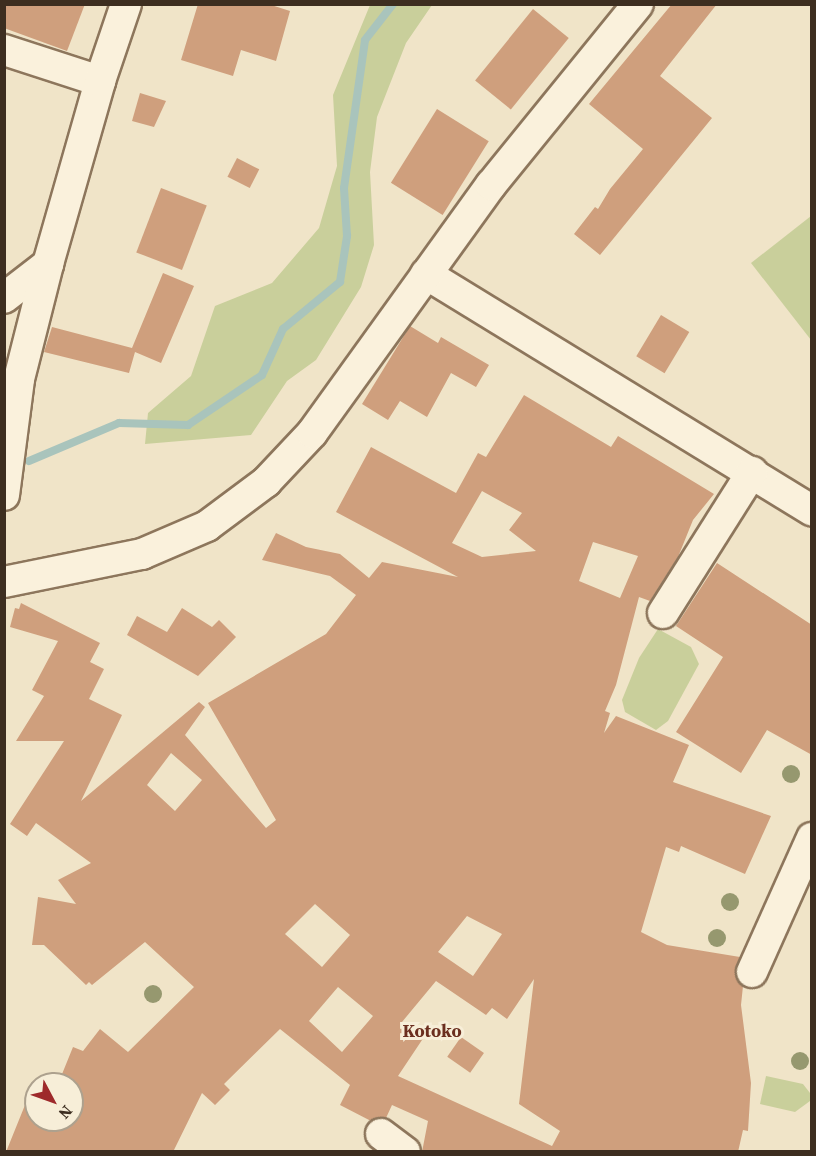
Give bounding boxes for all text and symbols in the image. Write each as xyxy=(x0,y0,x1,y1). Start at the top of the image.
district label: Kotoko xyxy=(402,1020,462,1042)
north arrow xyxy=(24,1072,84,1132)
text: N xyxy=(54,1101,78,1124)

